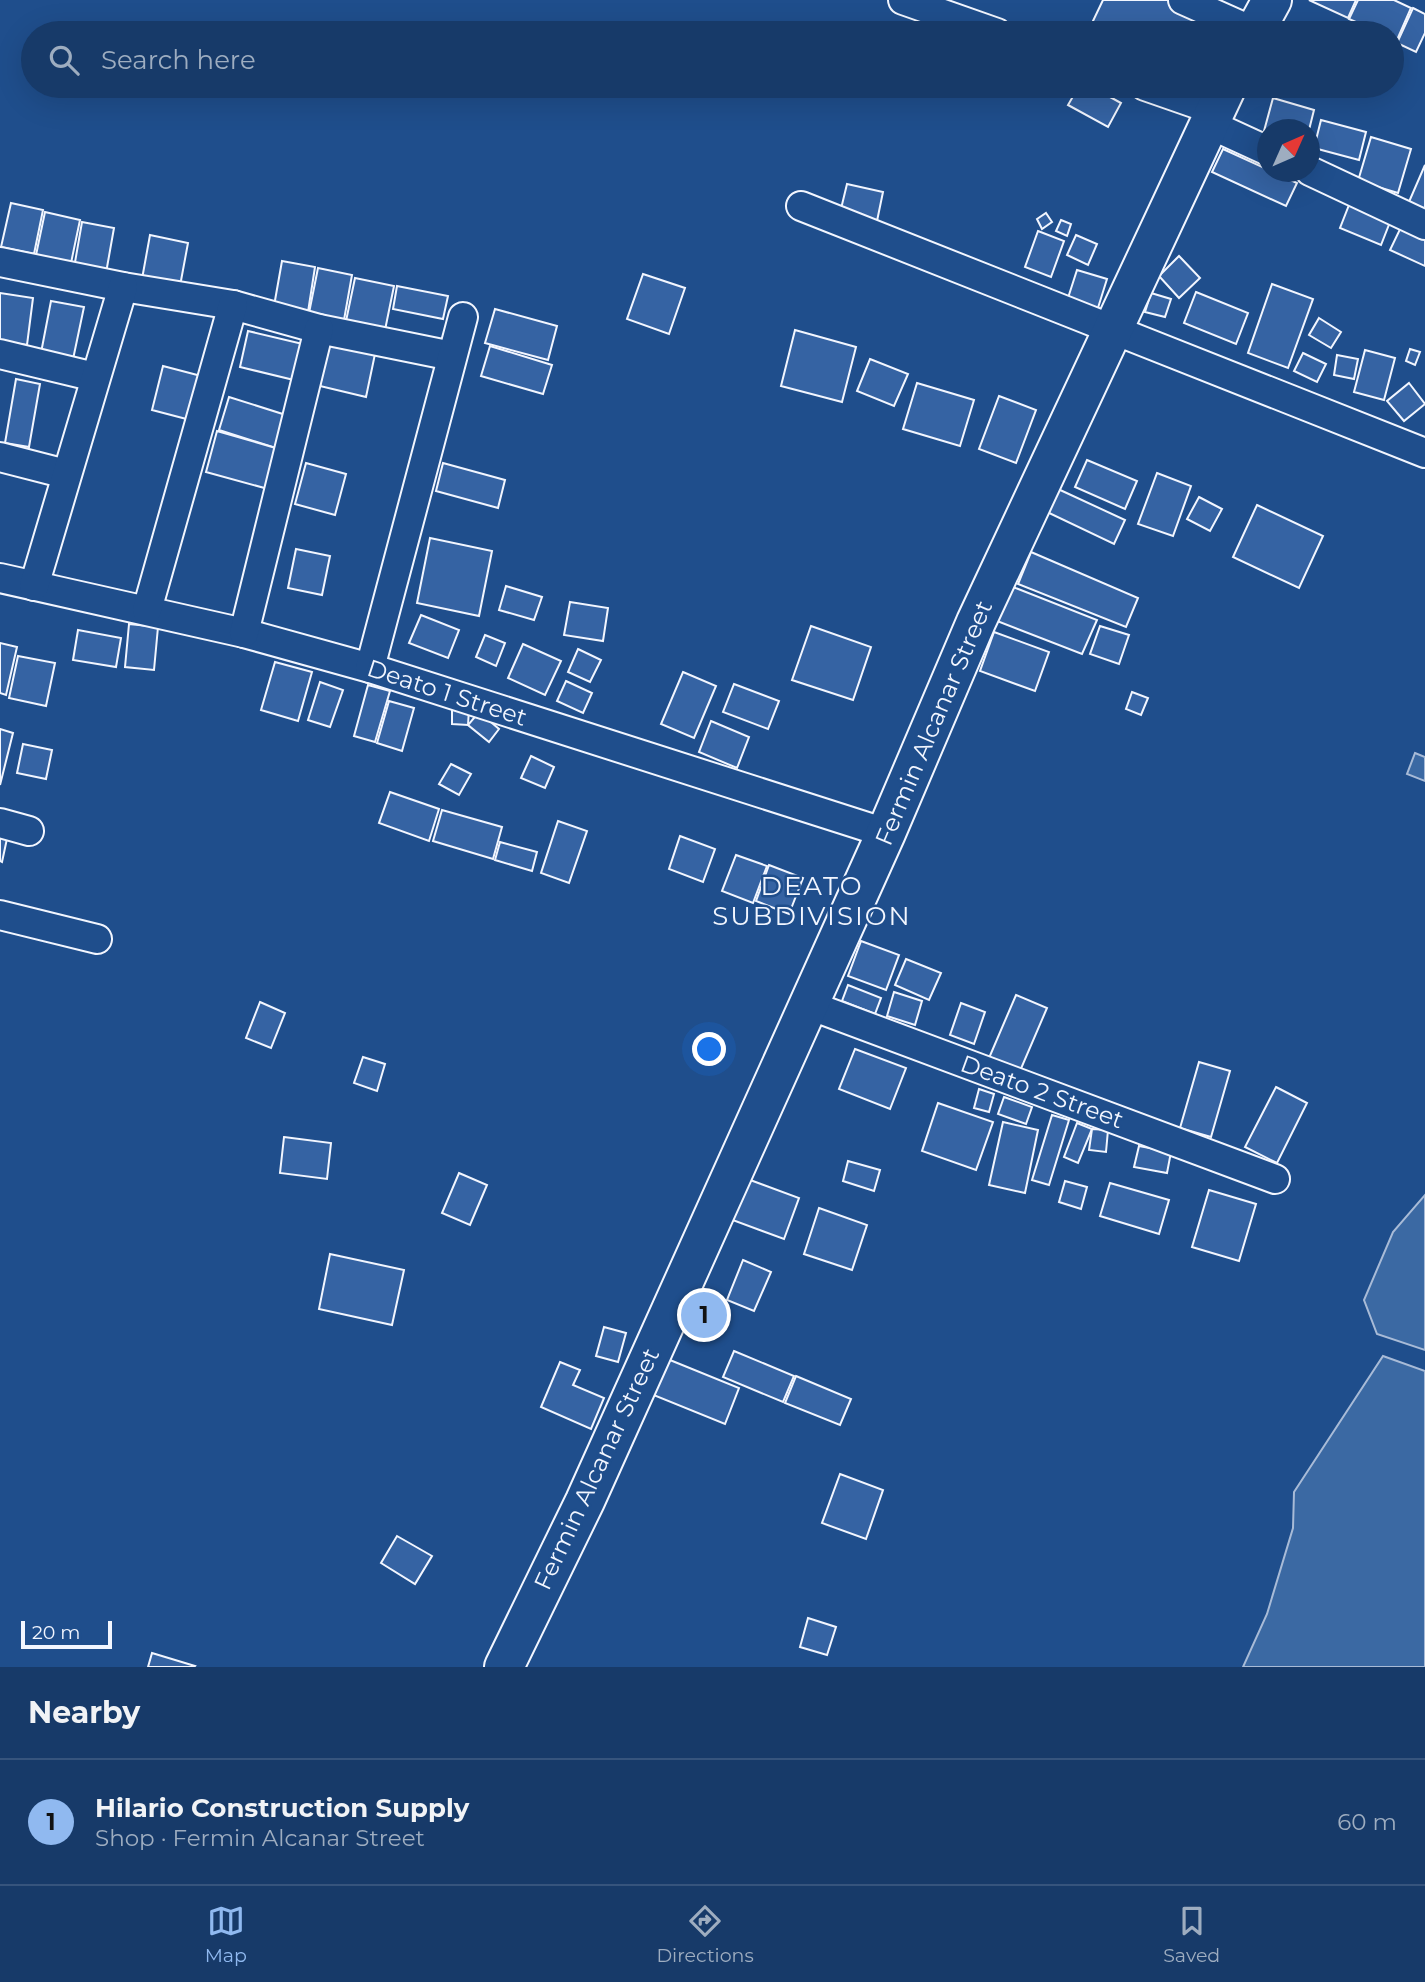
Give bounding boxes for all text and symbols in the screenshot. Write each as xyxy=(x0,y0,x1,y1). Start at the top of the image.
search box xyxy=(21,21,1404,98)
icon: search xyxy=(45,41,83,79)
text: Search here xyxy=(101,44,256,76)
north arrow xyxy=(1257,119,1320,182)
street label: Fermin Alcanar Street xyxy=(869,596,998,850)
street label: Deato 1 Street xyxy=(364,653,531,732)
district label: DEATO SUBDIVISION xyxy=(712,870,912,932)
your location xyxy=(692,1032,726,1066)
street label: Deato 2 Street xyxy=(957,1049,1128,1135)
pin: 1 xyxy=(681,1289,727,1341)
street label: Fermin Alcanar Street xyxy=(528,1343,665,1594)
scale bar xyxy=(21,1618,112,1650)
text: 20 m xyxy=(32,1621,80,1644)
text: Nearby xyxy=(28,1694,140,1731)
text: Hilario Construction Supply xyxy=(95,1792,469,1824)
text: 1 xyxy=(46,1808,56,1836)
text: 60 m xyxy=(1337,1808,1397,1836)
text: Shop · Fermin Alcanar Street xyxy=(95,1824,425,1852)
tab: Map xyxy=(205,1902,247,1967)
tab: Directions xyxy=(656,1902,754,1967)
tab: Saved xyxy=(1163,1902,1220,1967)

